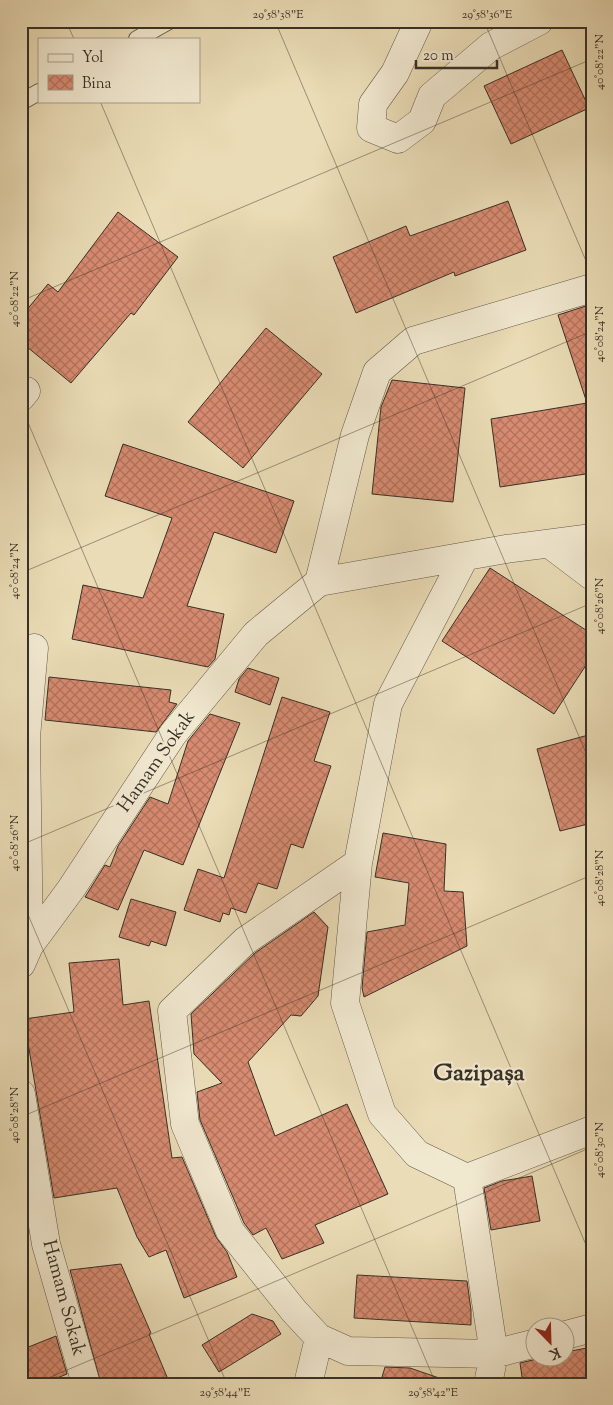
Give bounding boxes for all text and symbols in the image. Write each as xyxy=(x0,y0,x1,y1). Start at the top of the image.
text: 29°58'38"E xyxy=(253,6,304,24)
text: 29°58'36"E xyxy=(462,6,513,24)
text: 40°08'22"N xyxy=(591,34,609,90)
legend xyxy=(38,38,200,102)
scale bar xyxy=(416,38,497,70)
text: 20 m xyxy=(423,46,454,67)
text: Yol xyxy=(82,48,104,69)
text: Bina xyxy=(82,74,112,95)
text: 40°08'22"N xyxy=(6,271,24,327)
text: 40°08'24"N xyxy=(591,305,609,362)
text: 40°08'24"N xyxy=(6,542,24,599)
text: 40°08'26"N xyxy=(591,577,609,634)
street label: Hamam Sokak xyxy=(112,705,203,819)
text: 40°08'26"N xyxy=(6,814,24,871)
text: 40°08'28"N xyxy=(591,849,609,906)
district label: Gazipaşa xyxy=(433,1057,526,1091)
text: 40°08'28"N xyxy=(6,1086,24,1143)
text: 40°08'30"N xyxy=(591,1122,609,1178)
street label: Hamam Sokak xyxy=(35,1237,92,1360)
north arrow xyxy=(526,1318,576,1368)
text: K xyxy=(545,1341,563,1364)
text: 29°58'44"E xyxy=(200,1384,251,1402)
text: 29°58'42"E xyxy=(408,1384,459,1402)

